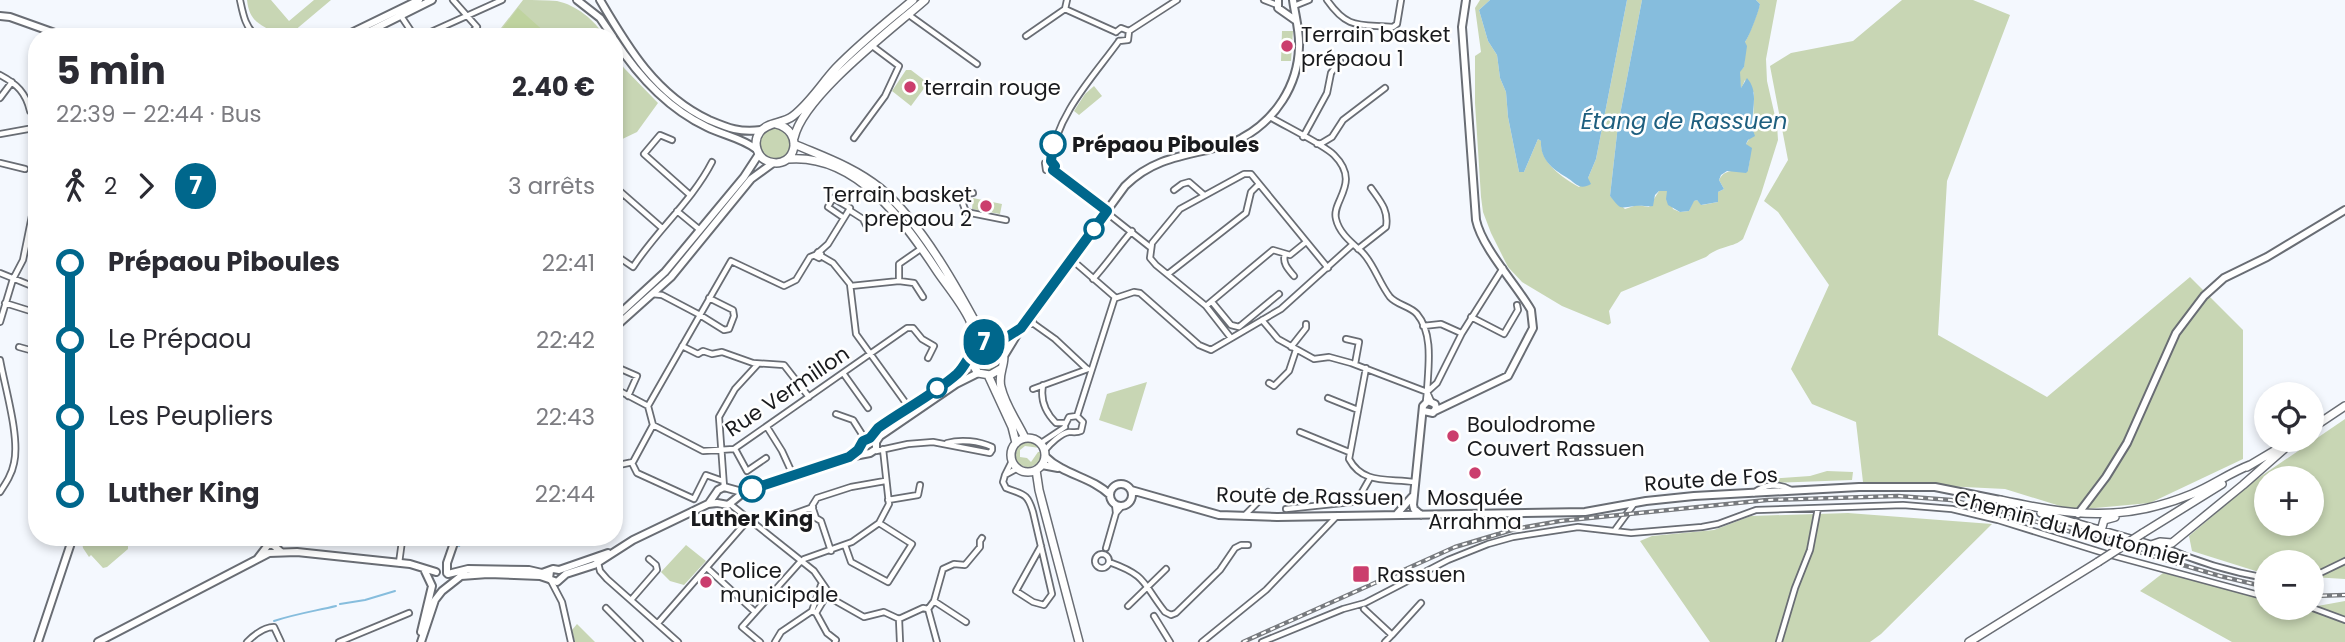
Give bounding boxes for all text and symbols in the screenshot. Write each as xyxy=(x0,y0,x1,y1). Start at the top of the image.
place label: Terrain basket prépaou 1 xyxy=(1301,20,1450,73)
marker: Terrain basket prépaou 1 xyxy=(1279,38,1295,54)
text: 5 min xyxy=(56,44,166,97)
text: 2.40 € xyxy=(512,69,595,105)
place label: terrain rouge xyxy=(924,73,1061,102)
marker: terrain rouge xyxy=(902,79,918,95)
text: 22:39 – 22:44 · Bus xyxy=(56,98,262,130)
water label: Étang de Rassuen xyxy=(1581,105,1787,137)
place label: Prépaou Piboules xyxy=(1072,130,1259,159)
marker: Prépaou Piboules xyxy=(1040,131,1066,157)
icon: walk xyxy=(56,167,94,205)
icon: forward xyxy=(127,167,165,205)
text: 7 xyxy=(189,169,202,202)
text: 2 xyxy=(104,170,117,202)
text: 3 arrêts xyxy=(508,170,595,202)
place label: Terrain basket prepaou 2 xyxy=(823,180,972,233)
marker: Terrain basket prepaou 2 xyxy=(978,198,994,214)
unlabelled marker xyxy=(1084,219,1104,239)
text: Prépaou Piboules xyxy=(108,244,340,280)
text: 22:41 xyxy=(542,247,595,279)
line badge: 7 xyxy=(961,319,1007,365)
text: Le Prépaou xyxy=(108,321,252,357)
text: 22:42 xyxy=(536,324,595,356)
text: 7 xyxy=(978,325,990,358)
street label: Rue Vermillon xyxy=(719,339,855,443)
unlabelled marker xyxy=(927,378,947,398)
map controls xyxy=(2254,382,2324,620)
button: locate xyxy=(2254,382,2324,452)
text: Les Peupliers xyxy=(108,398,273,434)
text: 22:43 xyxy=(536,401,595,433)
place label: Boulodrome Couvert Rassuen xyxy=(1467,410,1645,463)
marker: Boulodrome Couvert Rassuen xyxy=(1445,428,1461,444)
street label: Route de Fos xyxy=(1643,460,1779,498)
marker: Mosquée Arrahma xyxy=(1467,465,1483,481)
button: + xyxy=(2254,466,2324,536)
text: Luther King xyxy=(108,475,260,511)
marker: Luther King xyxy=(739,476,765,502)
text: 22:44 xyxy=(535,478,595,510)
street label: Route de Rassuen xyxy=(1216,480,1404,512)
place label: Mosquée Arrahma xyxy=(1427,483,1523,536)
street label: Chemin du Moutonnier xyxy=(1951,483,2191,573)
place label: Luther King xyxy=(691,504,813,533)
button: − xyxy=(2254,550,2324,620)
place label: Police municipale xyxy=(720,556,838,609)
place label: Rassuen xyxy=(1377,560,1466,589)
marker: Rassuen xyxy=(1351,564,1371,584)
marker: Police municipale xyxy=(698,574,714,590)

